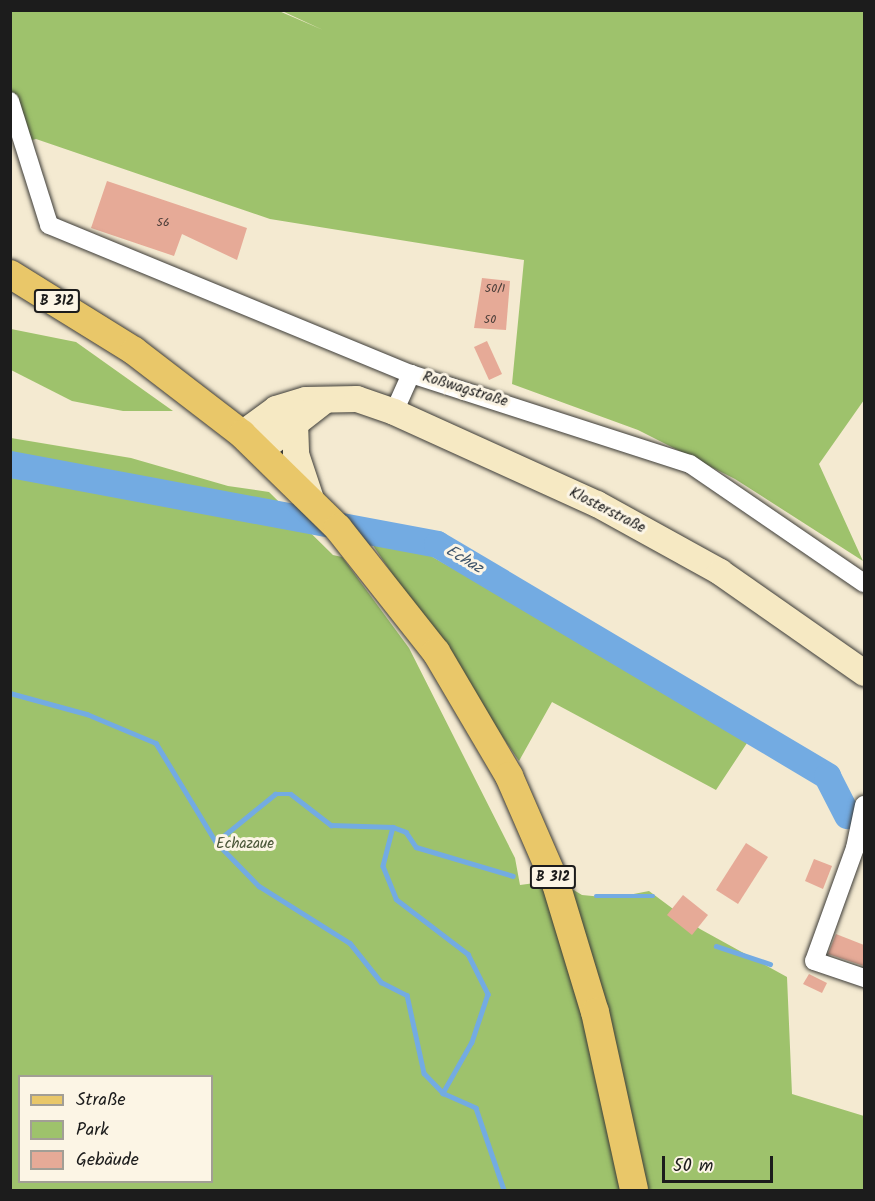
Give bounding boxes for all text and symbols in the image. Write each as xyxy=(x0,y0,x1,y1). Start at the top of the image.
house number: 56 xyxy=(156,216,170,230)
house number: 50/1 xyxy=(485,282,505,296)
road number: B 312 xyxy=(33,290,81,312)
house number: 50 xyxy=(484,313,496,327)
street label: Roßwagstraße xyxy=(420,368,510,412)
street label: Klosterstraße xyxy=(566,484,648,538)
water label: Echaz xyxy=(442,542,486,578)
park label: Echazaue xyxy=(216,836,274,854)
road number: B 312 xyxy=(529,866,577,888)
legend xyxy=(18,1075,213,1183)
text: Straße xyxy=(76,1086,126,1115)
text: Park xyxy=(76,1116,109,1145)
scale bar xyxy=(665,1144,776,1182)
text: Gebäude xyxy=(76,1146,139,1175)
text: 50 m xyxy=(673,1152,713,1181)

